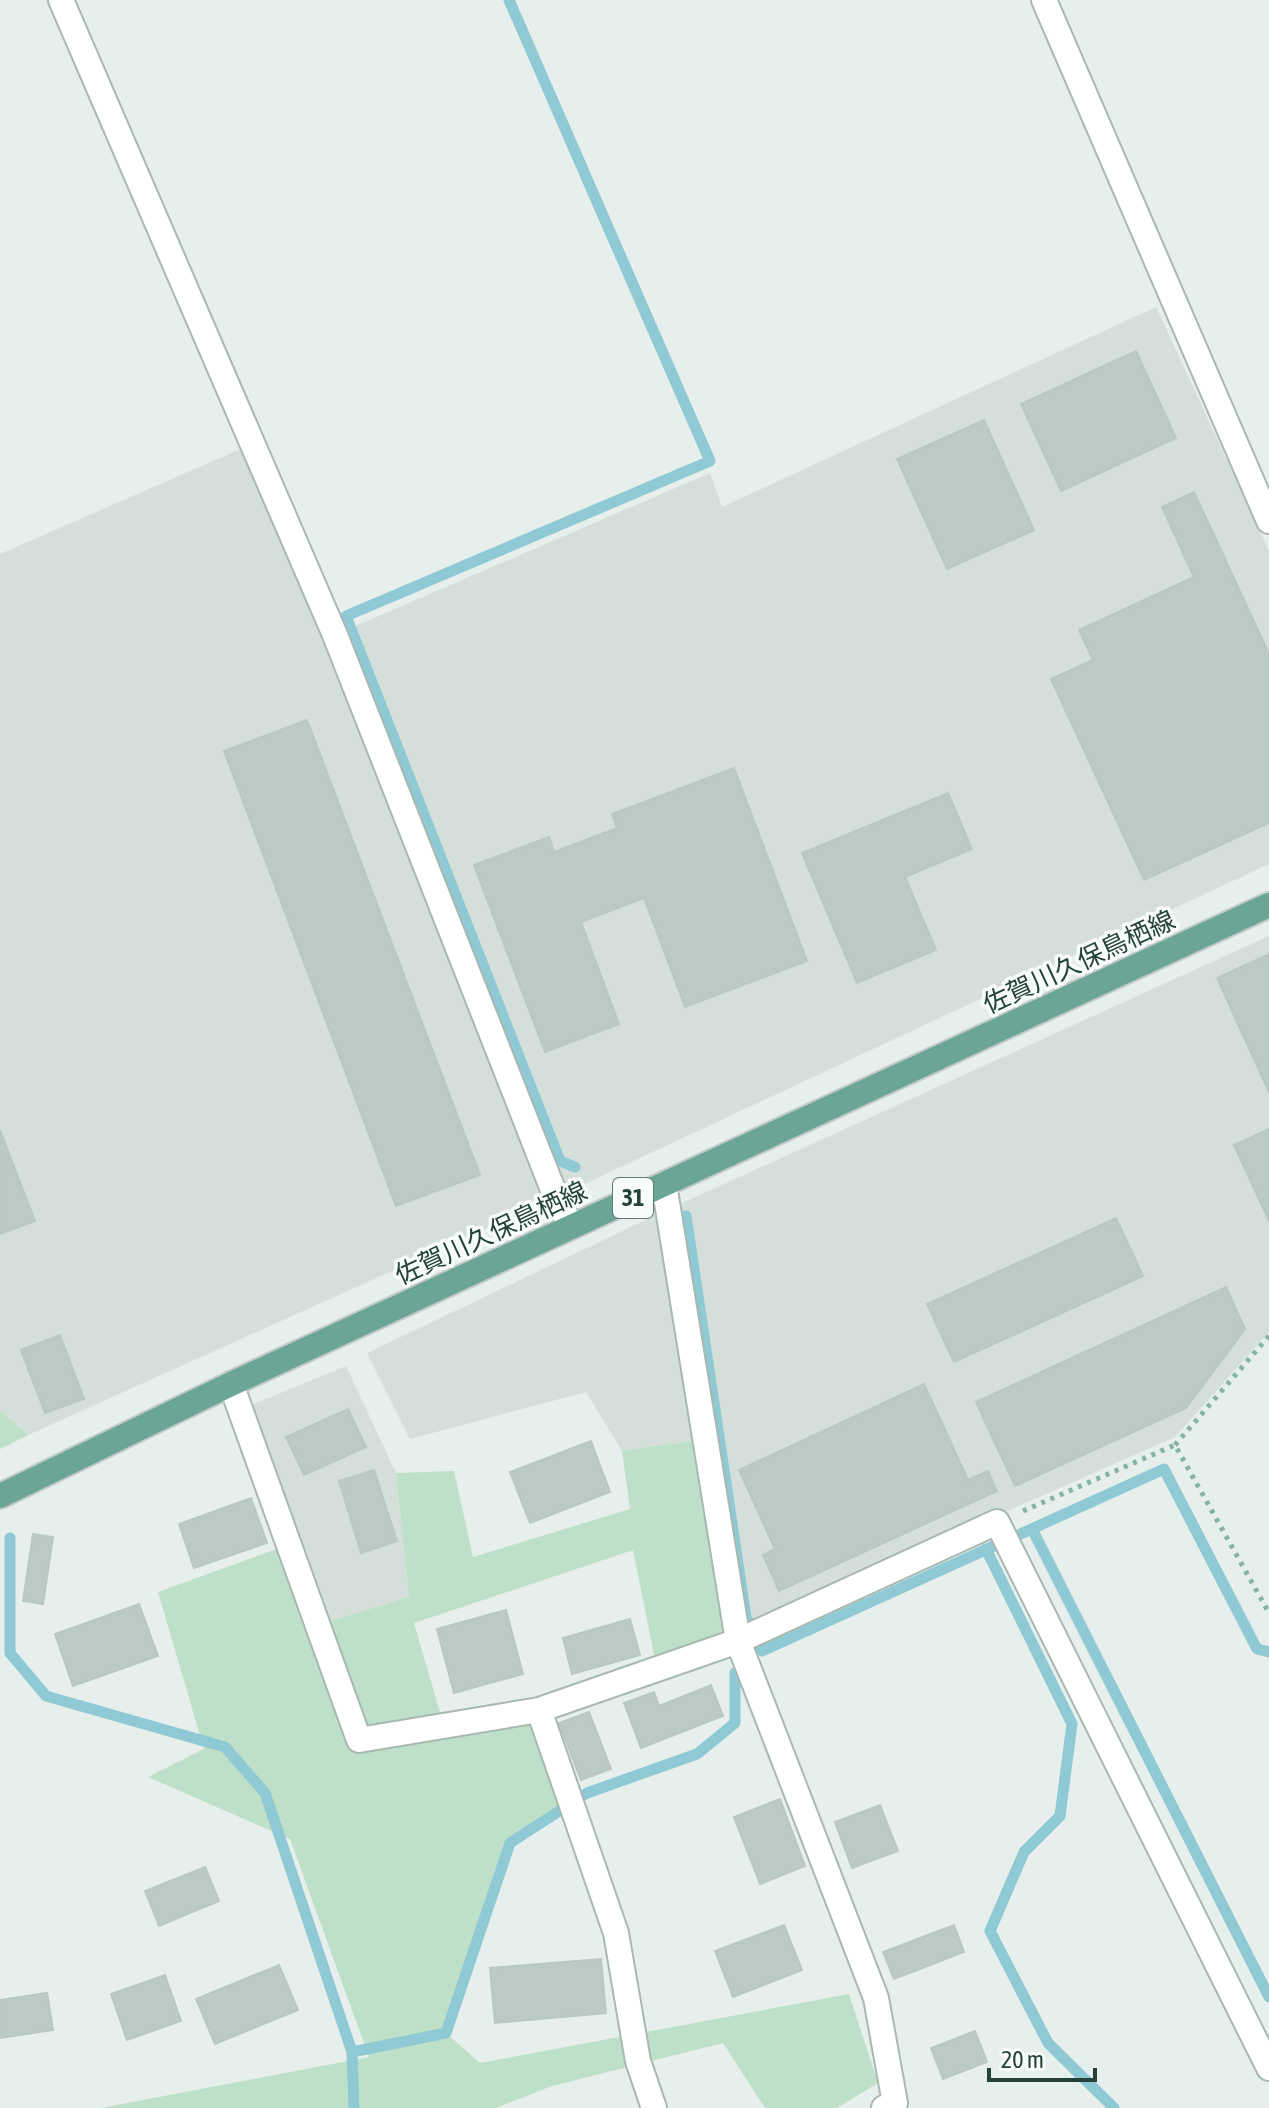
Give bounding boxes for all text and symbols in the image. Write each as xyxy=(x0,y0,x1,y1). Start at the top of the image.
street label: 佐賀川久保鳥栖線 xyxy=(978,904,1180,1020)
street label: 佐賀川久保鳥栖線 xyxy=(390,1175,592,1291)
road number: 31 xyxy=(613,1178,653,1218)
scale bar xyxy=(989,2032,1095,2082)
text: 20 m xyxy=(1001,2046,1044,2073)

